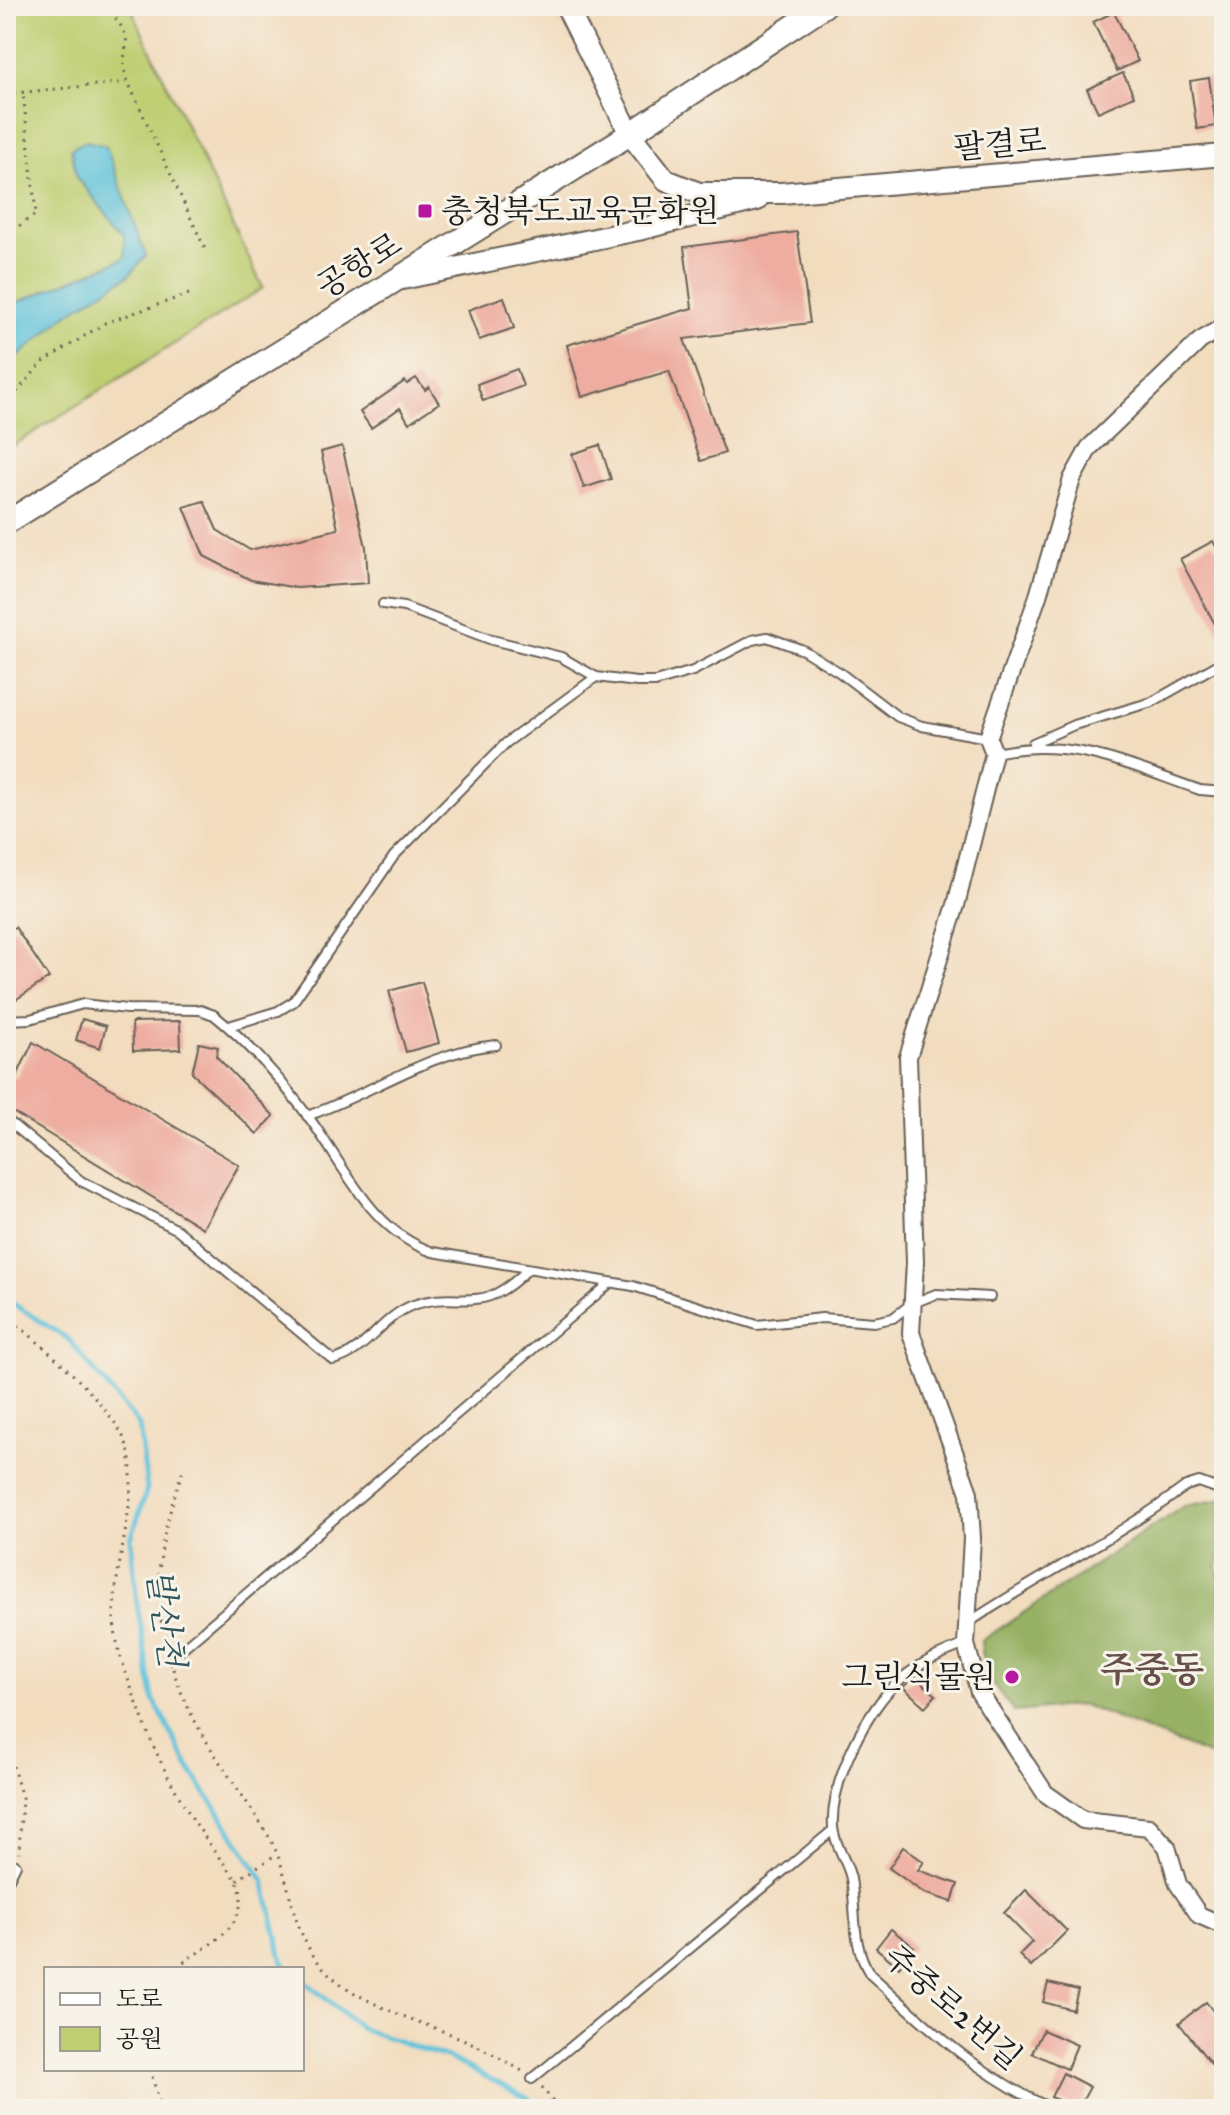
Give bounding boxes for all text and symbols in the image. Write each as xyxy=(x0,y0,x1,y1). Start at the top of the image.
street label: 팔결로 xyxy=(952,121,1048,168)
place label: 충청북도교육문화원 xyxy=(441,192,719,231)
marker: 충청북도교육문화원 xyxy=(416,202,434,220)
street label: 공항로 xyxy=(310,224,409,307)
water label: 발산천 xyxy=(138,1566,193,1672)
district label: 주중동 xyxy=(1100,1648,1204,1692)
place label: 그린식물원 xyxy=(841,1658,996,1697)
marker: 그린식물원 xyxy=(1003,1668,1021,1686)
street label: 주중로2번길 xyxy=(876,1937,1030,2078)
legend xyxy=(44,1967,304,2071)
text: 도로 xyxy=(116,1984,162,2014)
text: 공원 xyxy=(116,2024,162,2054)

